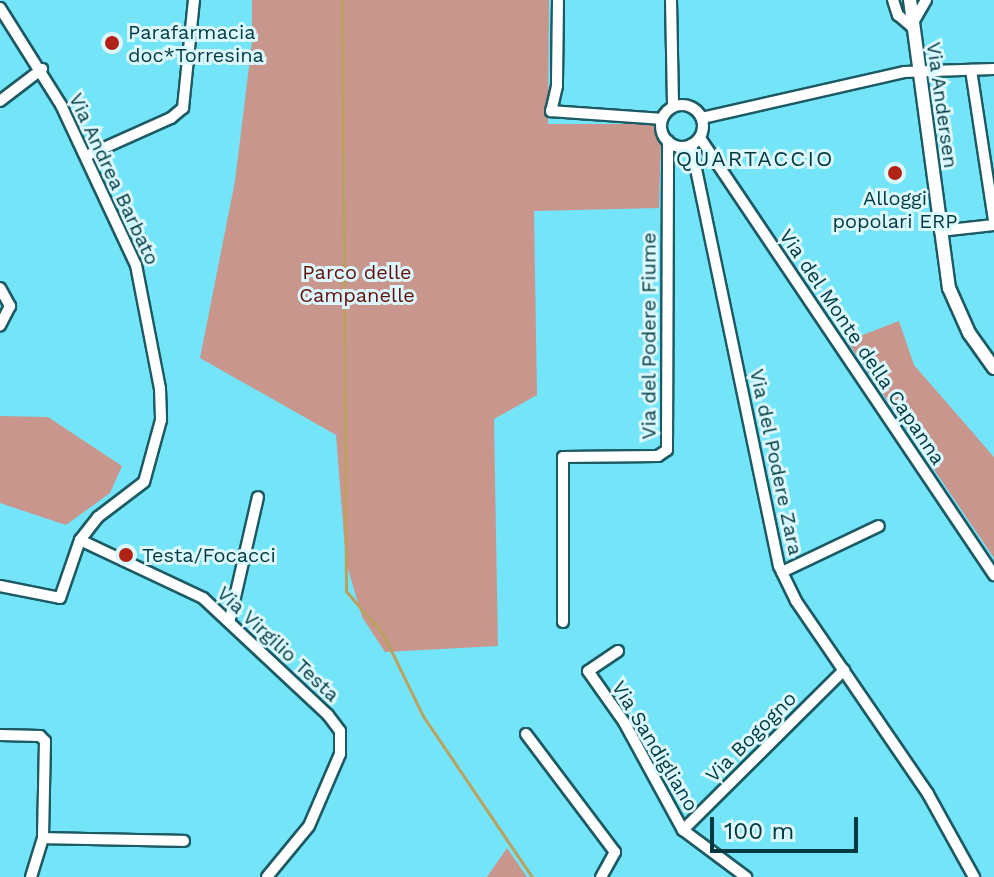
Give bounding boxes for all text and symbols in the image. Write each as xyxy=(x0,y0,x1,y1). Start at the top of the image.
place label: Parafarmacia doc*Torresina xyxy=(128,20,264,67)
marker: Parafarmacia doc*Torresina xyxy=(103,34,121,52)
street label: Via Andersen xyxy=(921,40,963,170)
street label: Via Andrea Barbato xyxy=(63,89,165,269)
district label: QUARTACCIO xyxy=(676,146,834,172)
marker: Alloggi popolari ERP xyxy=(886,164,904,182)
place label: Alloggi popolari ERP xyxy=(832,186,958,233)
street label: Via del Monte della Capanna xyxy=(774,224,950,470)
street label: Via del Podere Fiume xyxy=(637,232,661,440)
park label: Parco delle Campanelle xyxy=(299,261,415,308)
street label: Via del Podere Zara xyxy=(744,366,808,558)
place label: Testa/Focacci xyxy=(142,543,276,567)
marker: Testa/Focacci xyxy=(117,546,135,564)
street label: Via Virgilio Testa xyxy=(211,581,345,707)
street label: Via Sandigliano xyxy=(607,676,703,816)
street label: Via Bogogno xyxy=(700,686,802,788)
scale bar xyxy=(714,801,862,851)
text: 100 m xyxy=(724,817,794,845)

